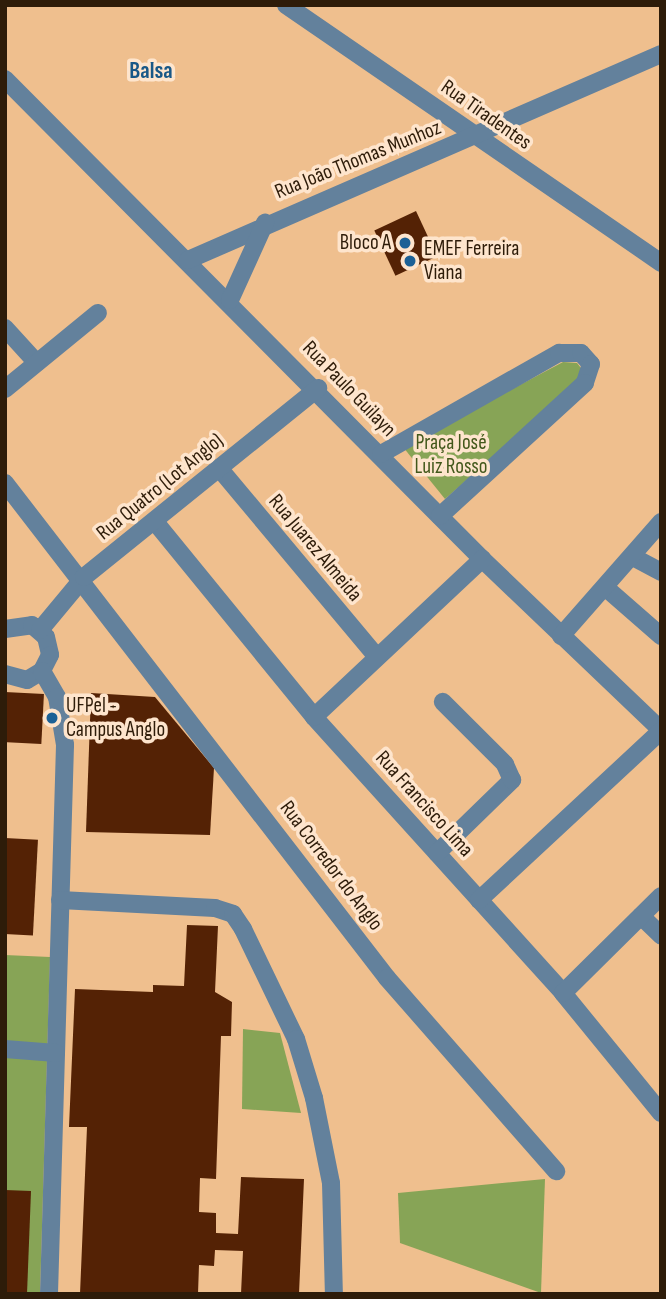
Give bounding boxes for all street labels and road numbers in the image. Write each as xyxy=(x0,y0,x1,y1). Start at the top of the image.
street label: Rua Tiradentes xyxy=(436,75,536,155)
street label: Rua João Thomas Munhoz xyxy=(271,115,445,205)
street label: Rua Paulo Guilayn xyxy=(297,336,401,442)
street label: Rua Quatro (Lot Anglo) xyxy=(92,428,228,546)
street label: Rua Juarez Almeida xyxy=(263,489,367,607)
street label: Rua Francisco Lima xyxy=(370,746,478,862)
street label: Rua Corredor do Anglo xyxy=(274,796,388,936)

